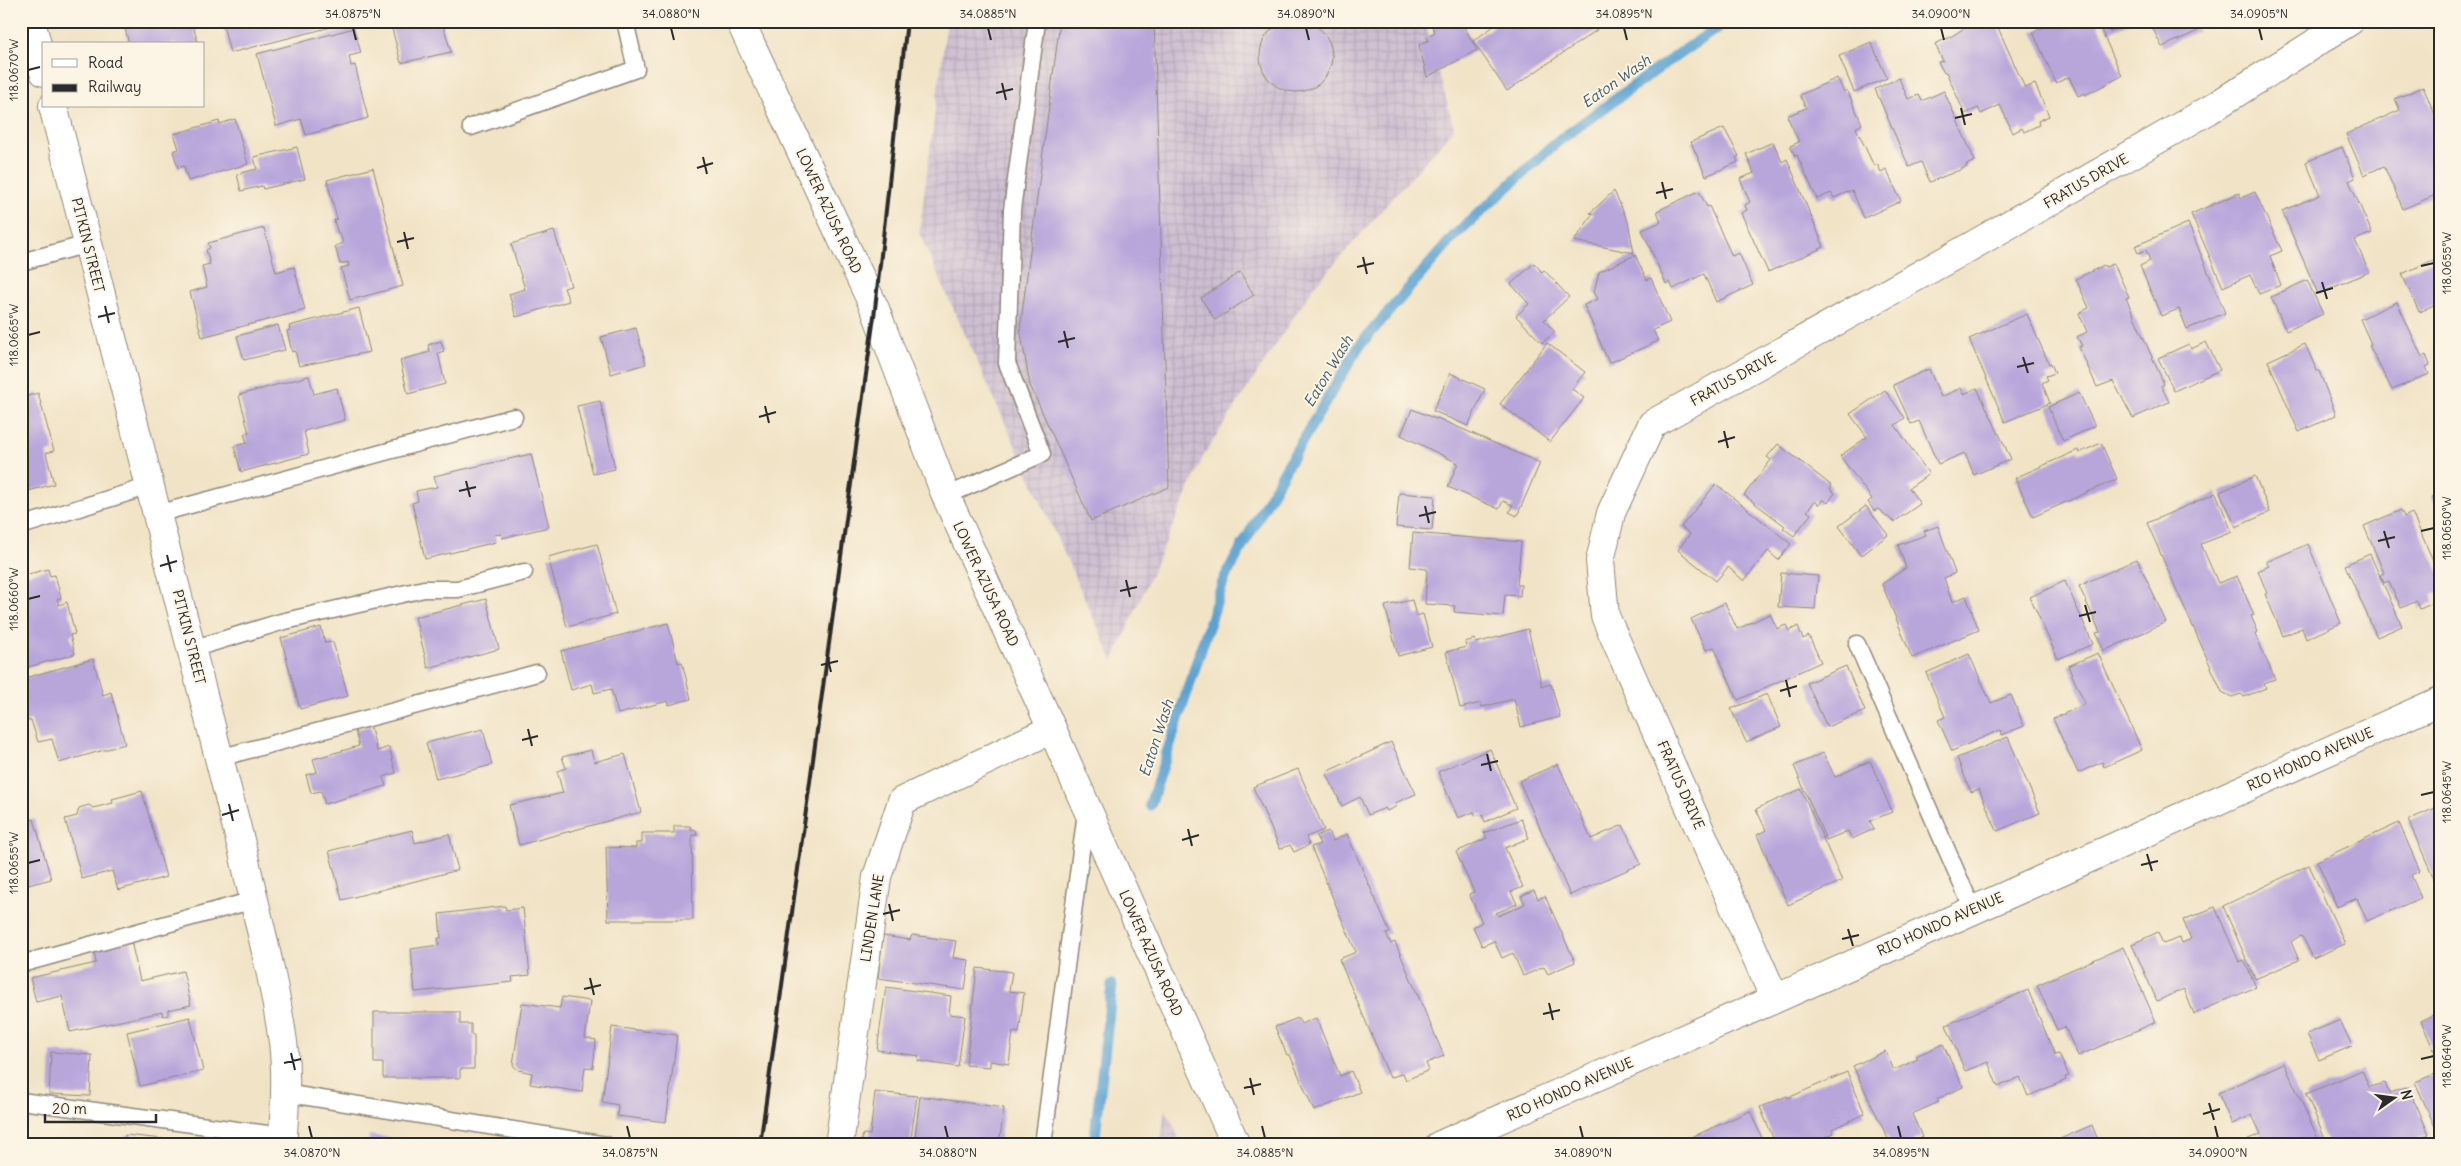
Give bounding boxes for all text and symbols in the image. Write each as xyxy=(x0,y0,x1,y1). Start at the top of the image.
text: 34.0875°N xyxy=(325,6,381,21)
text: 34.0880°N xyxy=(642,6,700,21)
text: 34.0885°N xyxy=(959,6,1017,21)
text: 34.0890°N xyxy=(1277,6,1335,21)
text: 34.0895°N xyxy=(1595,6,1653,21)
text: 34.0900°N xyxy=(1911,6,1971,21)
text: 34.0905°N xyxy=(2230,6,2288,21)
text: 118.0670°W xyxy=(6,39,21,101)
legend xyxy=(42,42,205,108)
water label: Eaton Wash xyxy=(1578,50,1655,112)
text: Road xyxy=(88,53,123,72)
text: Railway xyxy=(88,77,142,96)
street label: LOWER AZUSA ROAD xyxy=(792,145,866,277)
street label: FRATUS DRIVE xyxy=(2040,149,2132,213)
street label: PITKIN STREET xyxy=(68,196,108,294)
text: 118.0655°W xyxy=(2439,232,2454,294)
text: 118.0665°W xyxy=(6,304,21,366)
water label: Eaton Wash xyxy=(1299,331,1357,410)
street label: FRATUS DRIVE xyxy=(1687,348,1779,410)
text: 118.0650°W xyxy=(2439,496,2454,560)
street label: LOWER AZUSA ROAD xyxy=(949,518,1023,650)
text: 118.0660°W xyxy=(6,567,21,631)
street label: PITKIN STREET xyxy=(169,588,209,686)
water label: Eaton Wash xyxy=(1135,697,1178,779)
street label: RIO HONDO AVENUE xyxy=(2244,723,2376,795)
street label: FRATUS DRIVE xyxy=(1653,738,1709,832)
text: 118.0645°W xyxy=(2439,761,2454,823)
text: 118.0655°W xyxy=(6,832,21,894)
street label: LINDEN LANE xyxy=(856,873,888,963)
street label: LOWER AZUSA ROAD xyxy=(1115,887,1187,1019)
street label: RIO HONDO AVENUE xyxy=(1874,888,2006,960)
text: 118.0640°W xyxy=(2439,1024,2454,1088)
street label: RIO HONDO AVENUE xyxy=(1504,1053,1636,1125)
north arrow xyxy=(2368,1074,2418,1124)
text: N xyxy=(2397,1088,2417,1102)
scale bar xyxy=(45,1091,156,1123)
text: 20 m xyxy=(52,1099,87,1118)
text: 34.0870°N xyxy=(283,1145,341,1160)
text: 34.0875°N xyxy=(602,1145,658,1160)
text: 34.0880°N xyxy=(919,1145,977,1160)
text: 34.0885°N xyxy=(1236,1145,1294,1160)
text: 34.0890°N xyxy=(1554,1145,1612,1160)
text: 34.0895°N xyxy=(1872,1145,1930,1160)
text: 34.0900°N xyxy=(2188,1145,2248,1160)

